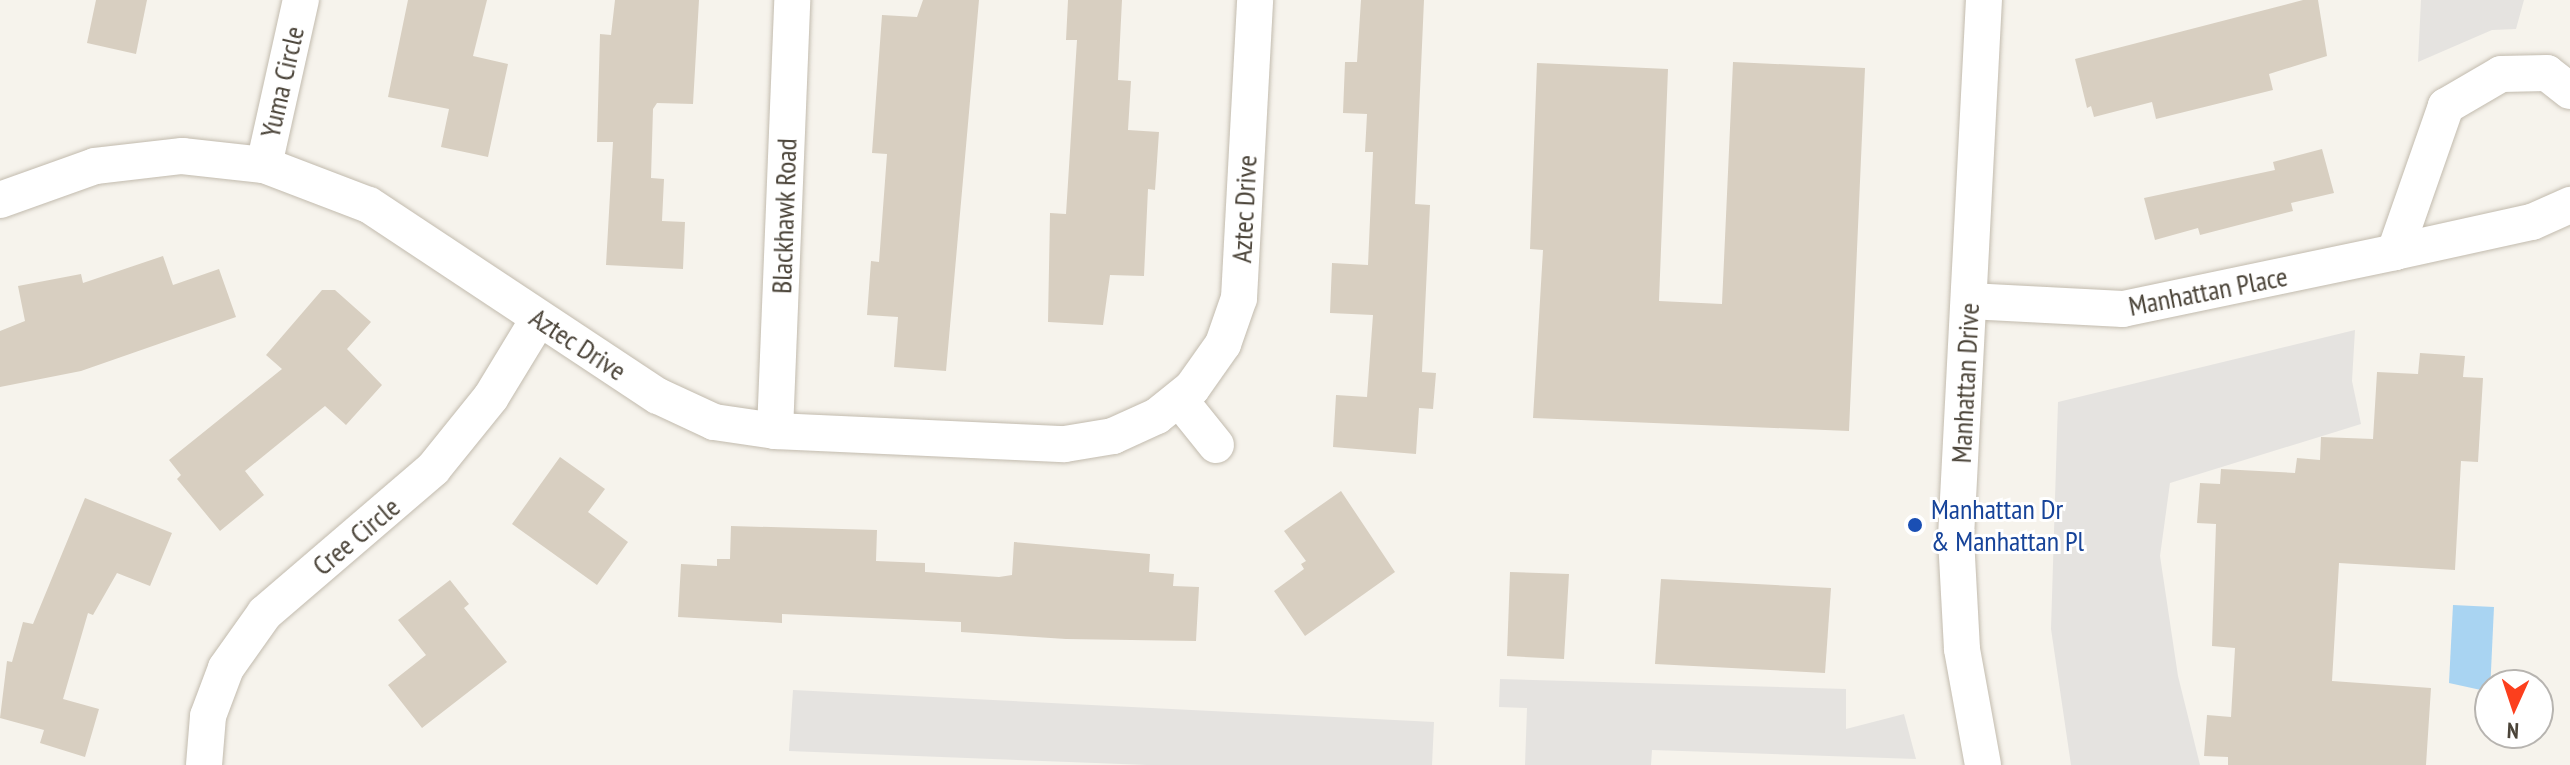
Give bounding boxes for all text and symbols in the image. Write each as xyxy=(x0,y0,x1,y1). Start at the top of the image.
street label: Yuma Circle xyxy=(253,23,311,141)
street label: Blackhawk Road xyxy=(764,137,804,295)
street label: Aztec Drive xyxy=(1224,154,1264,264)
street label: Manhattan Place xyxy=(2126,259,2290,323)
street label: Aztec Drive xyxy=(523,300,633,388)
street label: Manhattan Drive xyxy=(1944,302,1986,464)
street label: Cree Circle xyxy=(306,490,406,582)
place label: Manhattan Dr & Manhattan Pl xyxy=(1931,492,2084,558)
marker: Manhattan Dr & Manhattan Pl xyxy=(1906,516,1924,534)
north arrow xyxy=(2474,669,2554,749)
text: N xyxy=(2506,717,2520,745)

